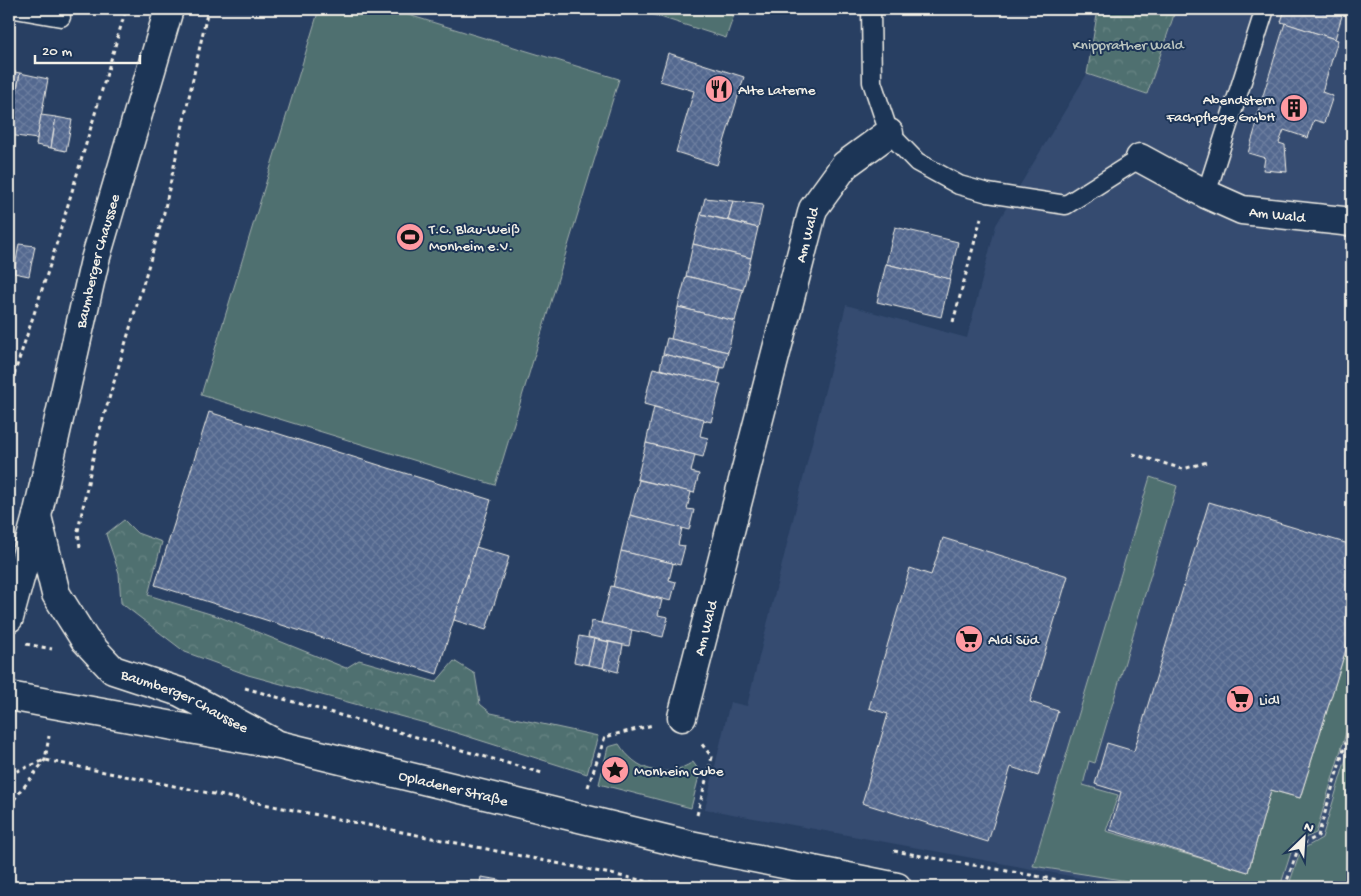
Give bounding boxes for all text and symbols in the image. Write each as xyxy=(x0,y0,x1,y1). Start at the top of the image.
scale bar xyxy=(35,32,140,64)
park label: Knipprather Wald xyxy=(1073,37,1185,55)
text: 20 m xyxy=(42,43,72,61)
restaurant icon: Alte Laterne xyxy=(704,74,734,104)
place label: Alte Laterne xyxy=(738,82,816,100)
place label: Abendstern Fachpflege GmbH xyxy=(1165,92,1275,127)
building icon: Abendstern Fachpflege GmbH xyxy=(1279,93,1309,123)
street label: Baumberger Chaussee xyxy=(73,192,125,331)
street label: Am Wald xyxy=(1248,204,1307,228)
street label: Am Wald xyxy=(793,205,824,265)
place label: T.C. Blau-Weiß Monheim e.V. xyxy=(428,221,520,256)
sports icon: T.C. Blau-Weiß Monheim e.V. xyxy=(395,222,425,252)
street label: Am Wald xyxy=(691,598,723,658)
supermarket icon: Aldi Süd xyxy=(954,624,984,654)
place label: Aldi Süd xyxy=(988,632,1040,650)
street label: Baumberger Chaussee xyxy=(117,666,251,738)
supermarket icon: Lidl xyxy=(1225,684,1255,714)
place label: Lidl xyxy=(1259,692,1280,710)
place icon: Monheim Cube xyxy=(600,755,630,785)
place label: Monheim Cube xyxy=(634,763,724,781)
street label: Opladener Straße xyxy=(396,767,510,811)
north arrow xyxy=(1278,814,1328,864)
text: N xyxy=(1301,819,1316,838)

